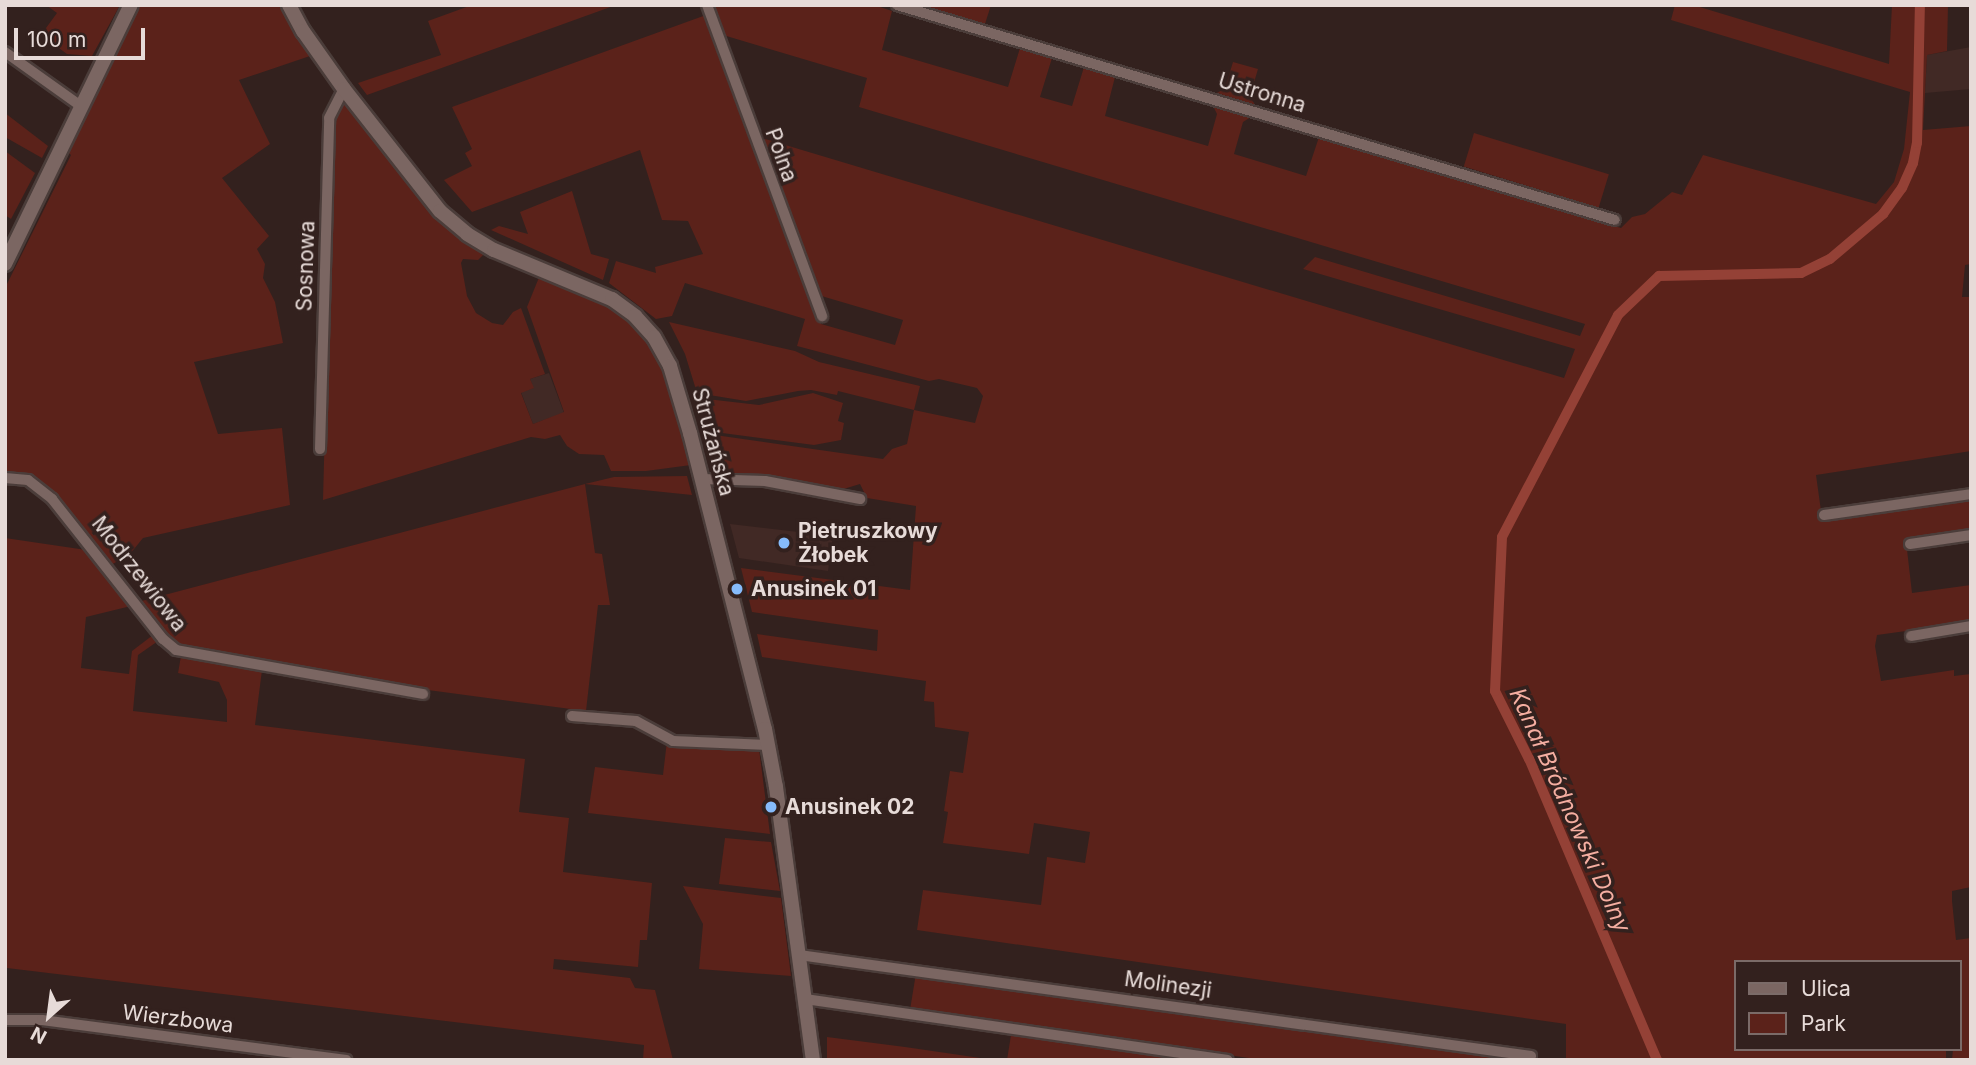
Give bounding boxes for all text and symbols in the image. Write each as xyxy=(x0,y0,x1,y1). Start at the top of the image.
scale bar xyxy=(18,14,149,58)
text: 100 m xyxy=(27,27,86,52)
street label: Ustronna xyxy=(1215,68,1309,118)
street label: Polna xyxy=(760,125,802,185)
street label: Sosnowa xyxy=(292,220,320,312)
street label: Strużańska xyxy=(686,385,740,499)
street label: Modrzewiowa xyxy=(86,511,192,637)
place label: Pietruszkowy Żłobek xyxy=(798,518,938,568)
marker: Pietruszkowy Żłobek xyxy=(776,535,792,551)
place label: Anusinek 01 xyxy=(751,576,876,602)
marker: Anusinek 01 xyxy=(729,581,745,597)
water label: Kanał Bródnowski Dolny xyxy=(1504,684,1636,936)
place label: Anusinek 02 xyxy=(785,794,914,820)
marker: Anusinek 02 xyxy=(763,799,779,815)
legend xyxy=(1734,960,1962,1051)
street label: Molinezji xyxy=(1123,966,1213,1004)
text: Ulica xyxy=(1801,976,1851,1001)
north arrow xyxy=(14,981,84,1051)
street label: Wierzbowa xyxy=(121,1000,235,1038)
text: Park xyxy=(1801,1011,1846,1036)
text: N xyxy=(27,1021,51,1049)

